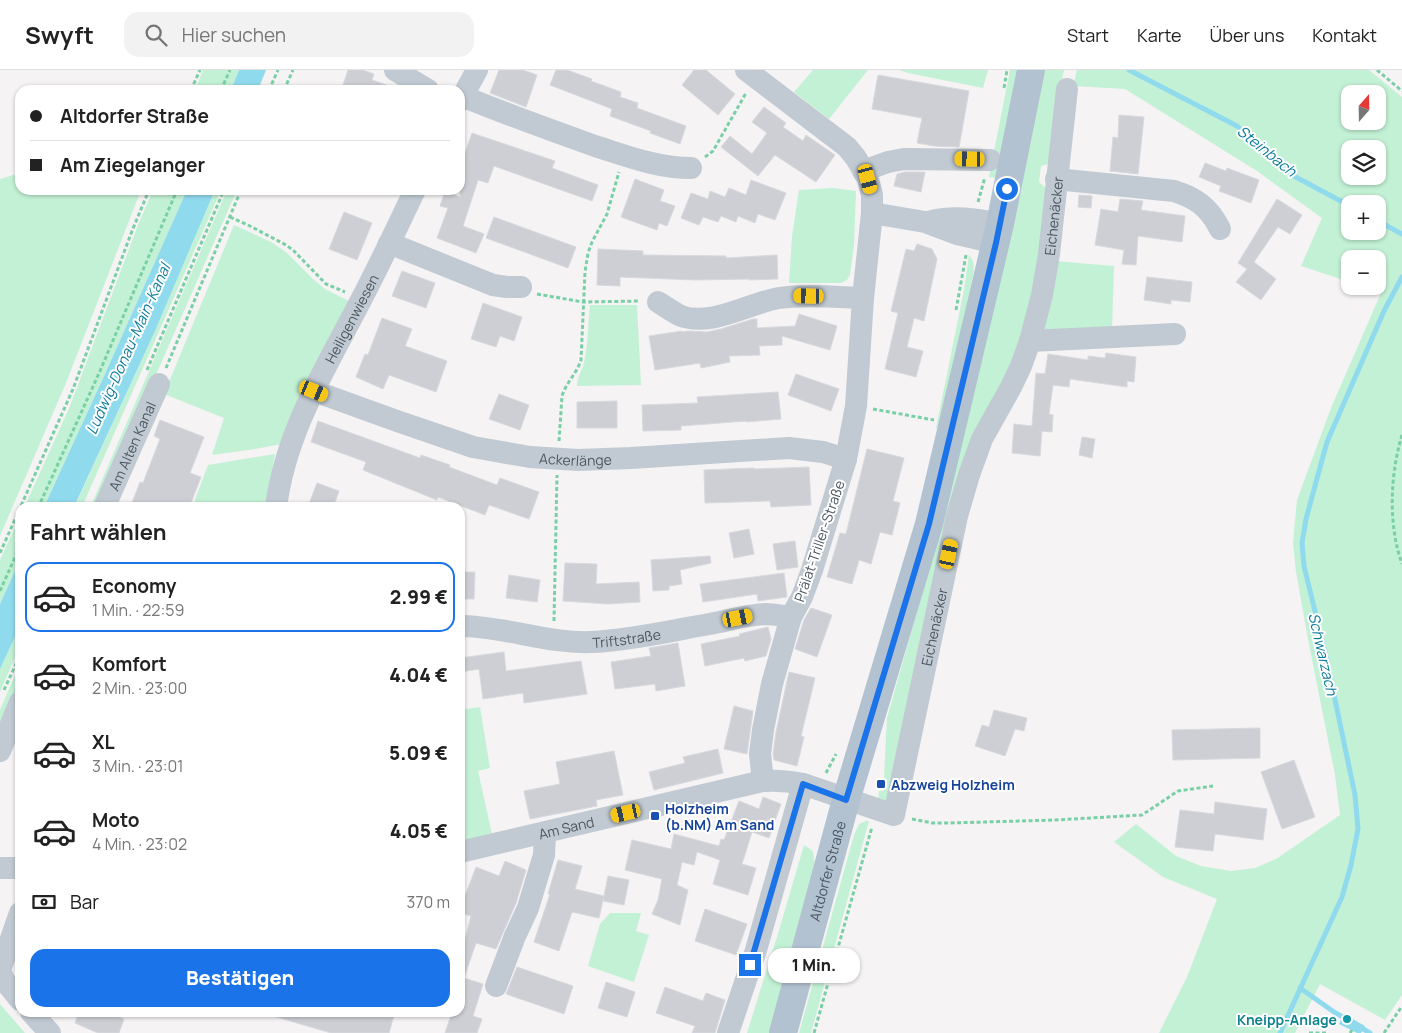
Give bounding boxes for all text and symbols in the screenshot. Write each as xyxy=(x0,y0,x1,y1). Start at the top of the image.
search box xyxy=(124,12,474,57)
text: Swyft xyxy=(25,18,94,51)
icon: search xyxy=(142,21,170,49)
text: Hier suchen xyxy=(182,22,286,48)
text: Start xyxy=(1067,23,1109,47)
text: Karte xyxy=(1137,23,1182,47)
text: Über uns xyxy=(1210,23,1284,47)
text: Kontakt xyxy=(1312,23,1377,47)
north arrow xyxy=(1341,85,1386,130)
map controls xyxy=(1341,85,1386,295)
text: Altdorfer Straße xyxy=(60,103,209,129)
water label: Steinbach xyxy=(1233,121,1302,182)
button: layers xyxy=(1341,140,1386,185)
car xyxy=(954,151,985,167)
text: Am Ziegelanger xyxy=(60,152,205,178)
car xyxy=(856,163,879,195)
street label: Eichenäcker xyxy=(1039,175,1067,256)
route start xyxy=(996,178,1018,200)
button: + xyxy=(1341,195,1386,240)
button: − xyxy=(1341,250,1386,295)
water label: Ludwig-Donau-Main-Kanal xyxy=(81,258,176,438)
street label: Heiligenwiesen xyxy=(320,271,382,366)
car xyxy=(793,288,824,304)
car xyxy=(297,378,330,404)
street label: Am Alten Kanal xyxy=(103,398,160,493)
street label: Ackerlänge xyxy=(539,448,612,470)
street label: Prälat-Triller-Straße xyxy=(789,478,849,604)
text: Fahrt wählen xyxy=(30,517,167,547)
car xyxy=(938,538,959,570)
text: Economy xyxy=(92,573,176,599)
icon: car xyxy=(32,575,77,620)
text: 2.99 € xyxy=(390,584,448,610)
street label: Eichenäcker xyxy=(916,586,951,667)
text: 1 Min. · 22:59 xyxy=(92,599,184,621)
car xyxy=(721,608,754,628)
water label: Schwarzach xyxy=(1303,611,1343,698)
street label: Triftstraße xyxy=(592,624,662,651)
text: Komfort xyxy=(92,651,167,677)
icon: car xyxy=(32,653,77,698)
text: 4.04 € xyxy=(389,662,448,688)
text: 2 Min. · 23:00 xyxy=(92,677,187,699)
text: XL xyxy=(92,729,115,755)
icon: car xyxy=(32,731,77,776)
text: 5.09 € xyxy=(389,740,448,766)
text: 3 Min. · 23:01 xyxy=(92,755,184,777)
place label: Abzweig Holzheim xyxy=(891,775,1015,794)
marker: Abzweig Holzheim xyxy=(875,778,887,790)
place label: Holzheim (b.NM) Am Sand xyxy=(665,799,774,834)
car xyxy=(609,802,642,824)
text: Moto xyxy=(92,807,139,833)
icon: car xyxy=(32,809,77,854)
marker: Holzheim (b.NM) Am Sand xyxy=(649,810,661,822)
street label: Am Sand xyxy=(536,811,596,843)
text: 4.05 € xyxy=(390,818,448,844)
street label: Altdorfer Straße xyxy=(804,819,849,923)
text: 4 Min. · 23:02 xyxy=(92,833,187,855)
icon: cash xyxy=(30,888,58,916)
text: Bar xyxy=(70,889,99,915)
text: 370 m xyxy=(407,891,450,913)
callout: 1 Min. xyxy=(768,948,860,982)
button: Bestätigen xyxy=(30,949,450,1007)
route end xyxy=(739,954,761,976)
text: 1 Min. xyxy=(792,954,836,976)
place label: Kneipp-Anlage xyxy=(1237,1010,1337,1029)
marker: Kneipp-Anlage xyxy=(1341,1013,1353,1025)

